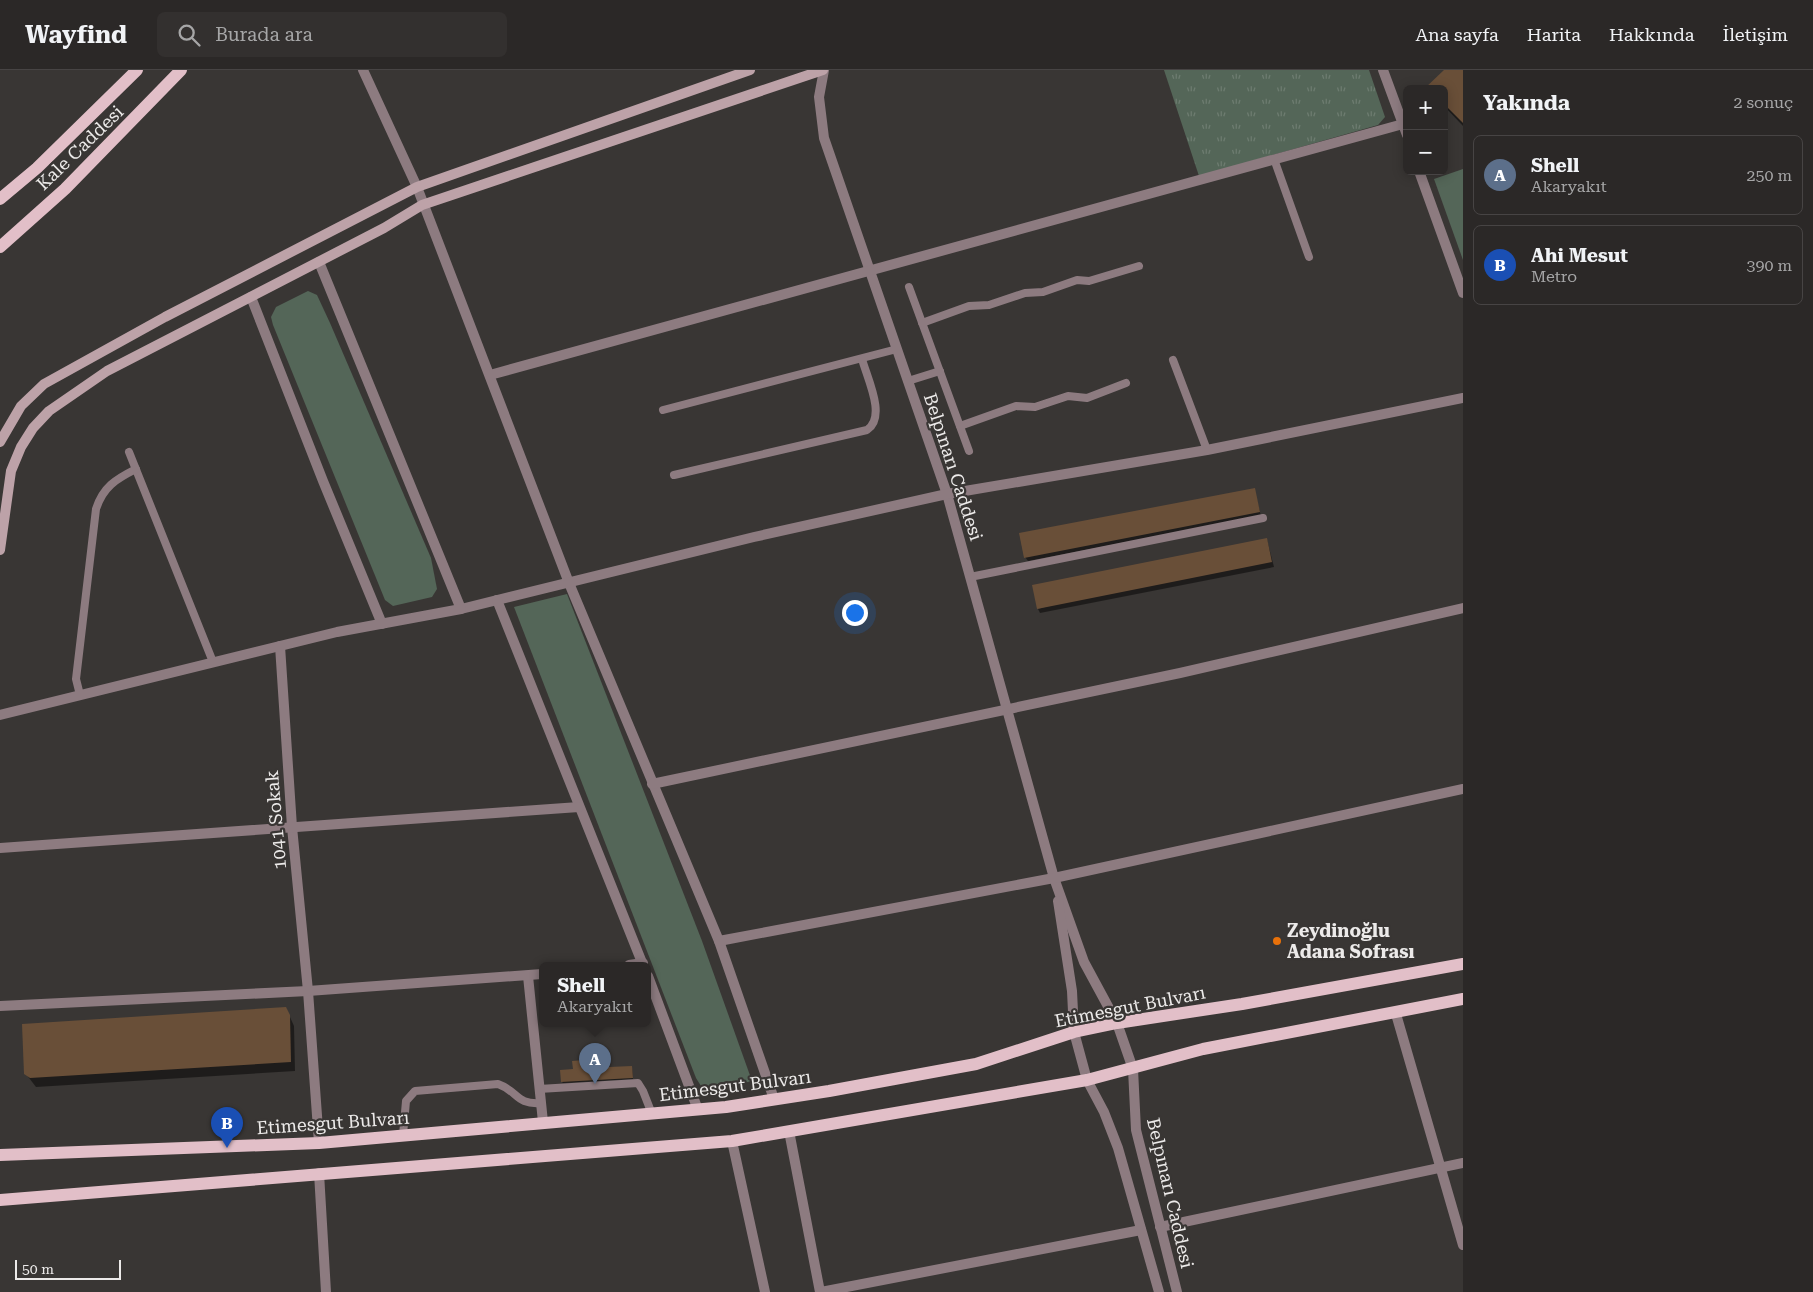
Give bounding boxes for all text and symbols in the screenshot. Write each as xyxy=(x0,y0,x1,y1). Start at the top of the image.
search box xyxy=(157,12,507,57)
text: Wayfind xyxy=(25,21,127,49)
icon: search xyxy=(175,21,203,49)
text: Burada ara xyxy=(215,23,313,46)
text: Ana sayfa xyxy=(1415,24,1499,45)
text: Harita xyxy=(1527,24,1581,45)
text: Hakkında xyxy=(1609,24,1695,45)
text: İletişim xyxy=(1723,24,1788,45)
map controls xyxy=(1403,85,1448,175)
button: + xyxy=(1403,85,1448,130)
text: Yakında xyxy=(1483,91,1570,115)
text: 2 sonuç xyxy=(1734,93,1793,112)
street label: Kale Caddesi xyxy=(32,101,128,194)
button: − xyxy=(1403,130,1448,175)
text: Shell xyxy=(1531,154,1579,177)
text: A xyxy=(1494,166,1506,185)
text: 250 m xyxy=(1746,166,1792,185)
text: Akaryakıt xyxy=(1531,177,1607,196)
text: Ahi Mesut xyxy=(1531,244,1628,267)
text: B xyxy=(1494,256,1506,275)
text: 390 m xyxy=(1746,256,1792,275)
text: Metro xyxy=(1531,267,1577,286)
street label: Belpınarı Caddesi xyxy=(920,391,987,543)
your location xyxy=(842,600,868,626)
street label: 1041 Sokak xyxy=(261,770,290,870)
place label: Zeydinoğlu Adana Sofrası xyxy=(1287,920,1414,962)
marker: Zeydinoğlu Adana Sofrası xyxy=(1271,935,1283,947)
popup xyxy=(539,962,651,1027)
text: Shell xyxy=(557,974,605,997)
street label: Etimesgut Bulvarı xyxy=(1053,982,1207,1031)
text: Akaryakıt xyxy=(557,997,633,1016)
pin: A xyxy=(579,1043,611,1084)
street label: Etimesgut Bulvarı xyxy=(658,1066,812,1105)
pin: B xyxy=(211,1107,243,1148)
street label: Etimesgut Bulvarı xyxy=(256,1107,410,1138)
street label: Belpınarı Caddesi xyxy=(1143,1116,1198,1270)
scale bar xyxy=(15,1257,121,1280)
text: 50 m xyxy=(22,1261,54,1277)

